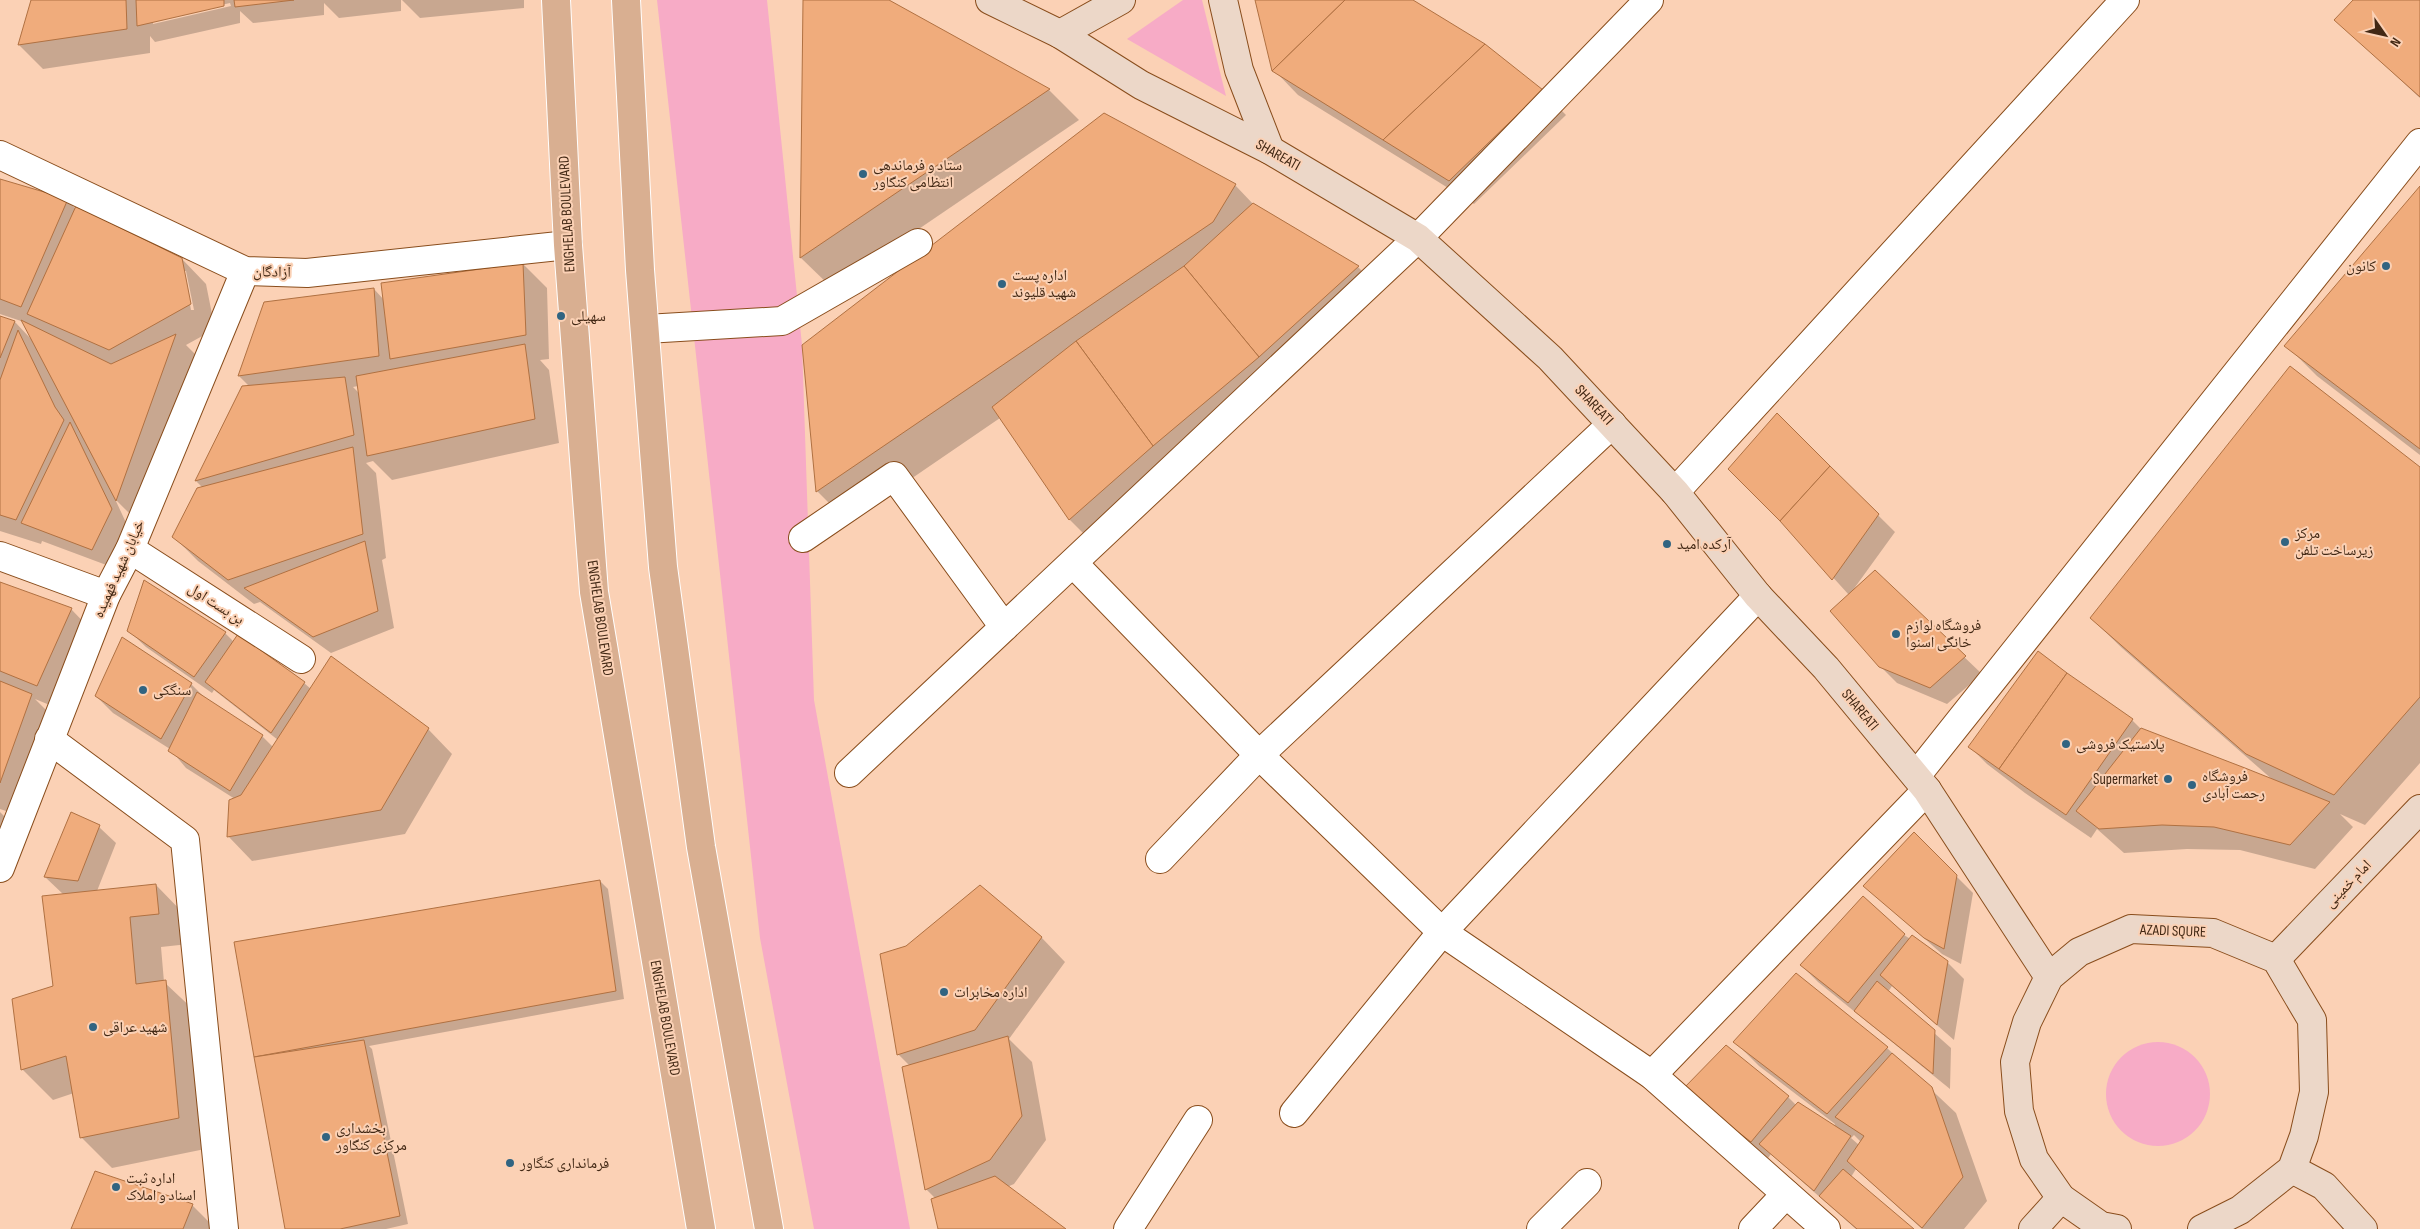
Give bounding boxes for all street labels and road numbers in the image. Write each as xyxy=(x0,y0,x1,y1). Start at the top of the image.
street label: SHAREATI xyxy=(1252,135,1304,175)
street label: ENGHELAB BOULEVARD xyxy=(554,155,580,273)
street label: آزادگان xyxy=(253,262,292,282)
street label: SHAREATI xyxy=(1571,381,1617,429)
street label: خیابان شهید فهمیده xyxy=(89,517,149,621)
street label: ENGHELAB BOULEVARD xyxy=(582,559,618,677)
street label: بن بست اول xyxy=(184,579,248,629)
street label: SHAREATI xyxy=(1837,685,1883,735)
street label: امام خمینی xyxy=(2320,856,2376,912)
street label: AZADI SQURE xyxy=(2138,920,2207,942)
street label: ENGHELAB BOULEVARD xyxy=(646,959,684,1077)

